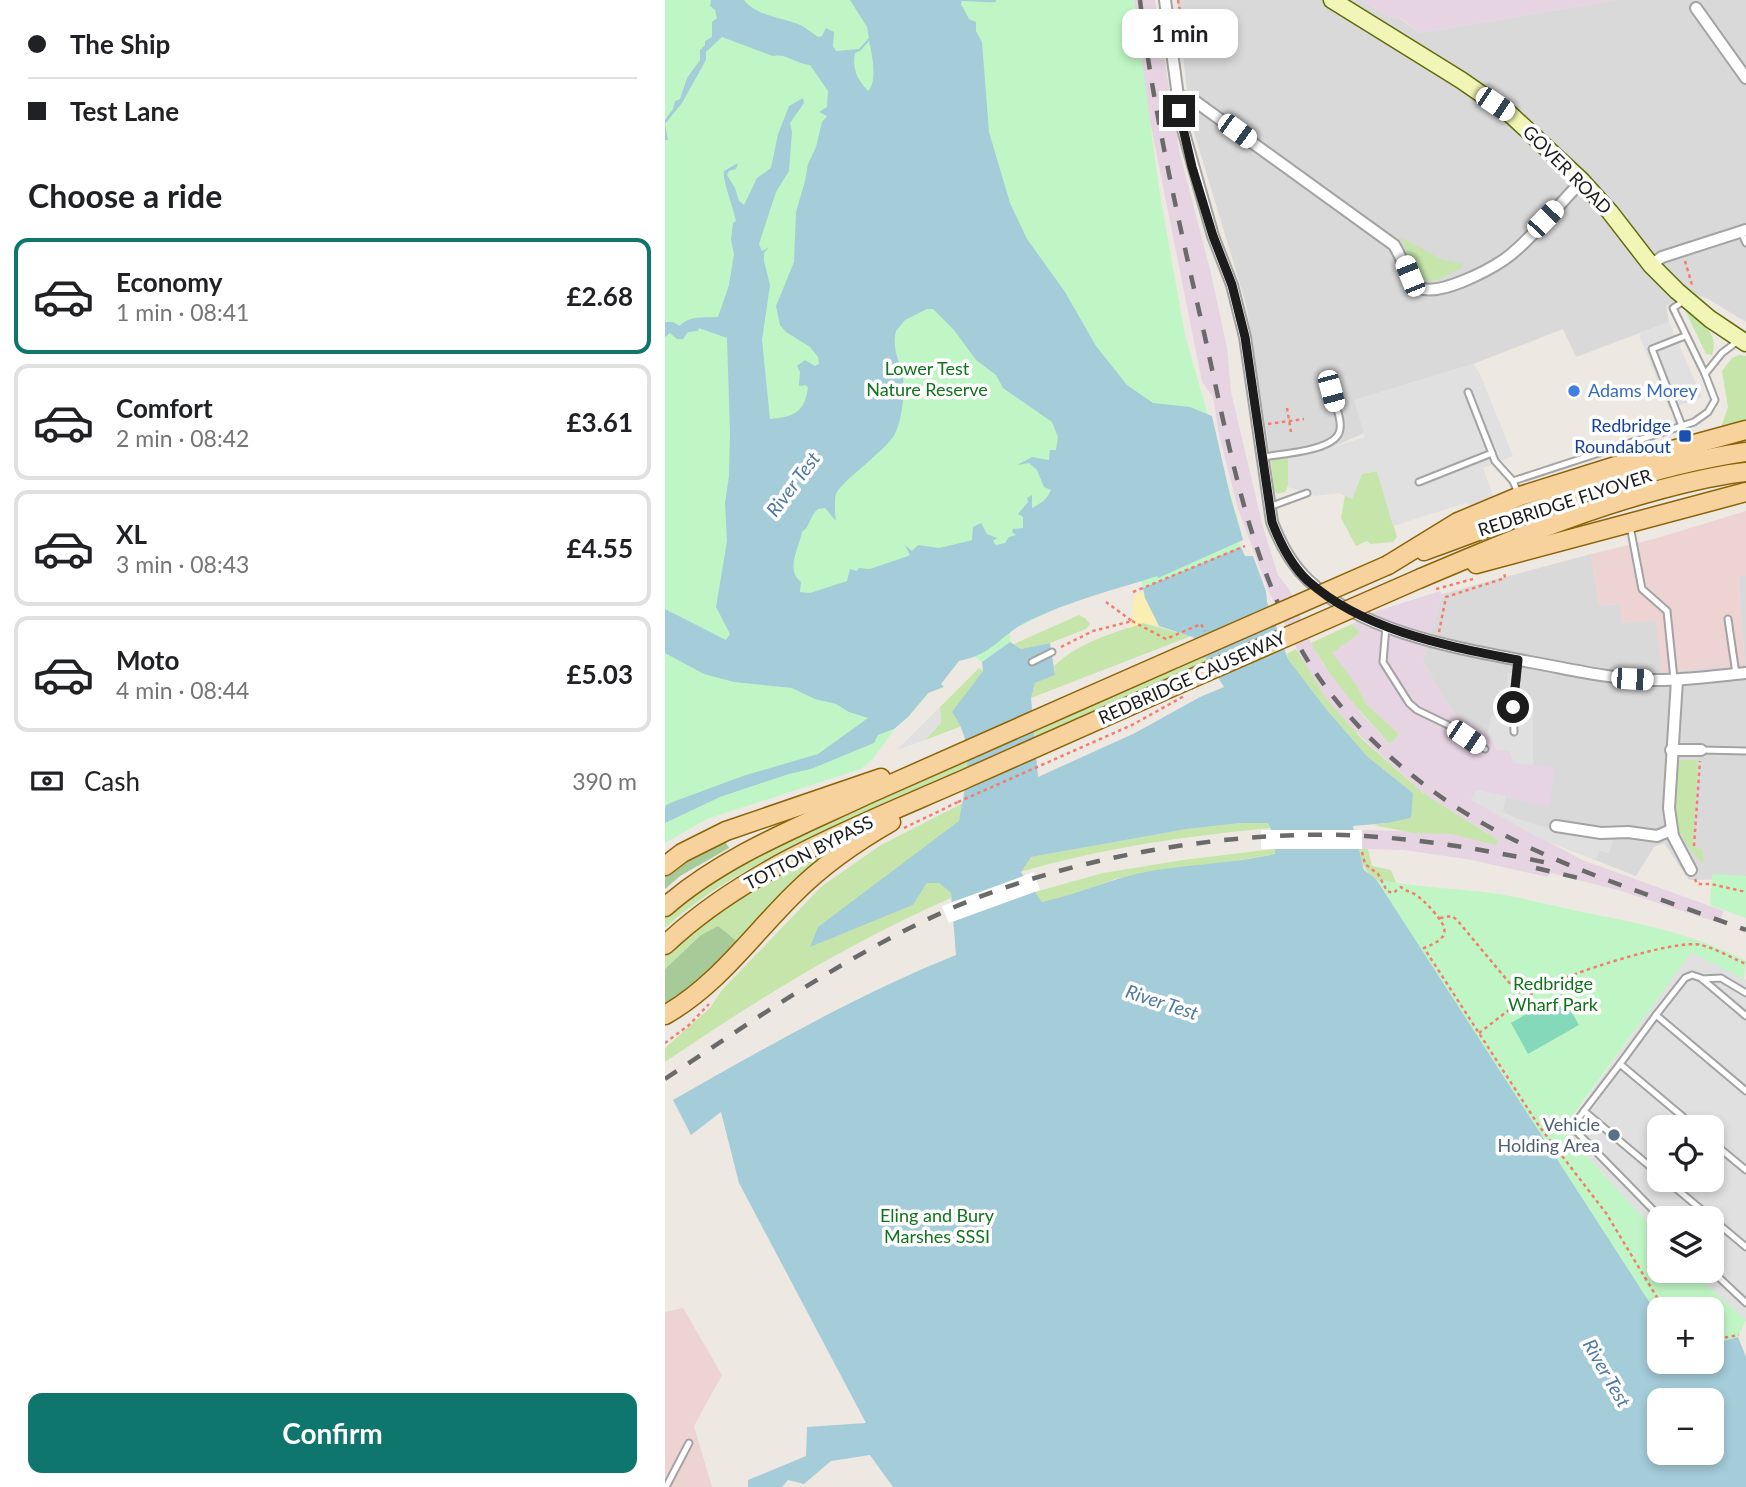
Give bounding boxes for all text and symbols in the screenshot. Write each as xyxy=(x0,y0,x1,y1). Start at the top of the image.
callout: 1 min xyxy=(1121,10,1237,58)
text: 1 min xyxy=(1151,19,1209,47)
text: The Ship xyxy=(70,28,170,60)
car xyxy=(1472,84,1519,124)
text: Test Lane xyxy=(70,95,179,127)
route end xyxy=(1163,95,1195,127)
car xyxy=(1214,110,1261,152)
street label: GOVER ROAD xyxy=(1519,120,1617,218)
text: Choose a ride xyxy=(28,176,222,215)
car xyxy=(1523,197,1568,241)
car xyxy=(1393,253,1428,299)
icon: car xyxy=(32,265,95,328)
text: Economy xyxy=(116,266,222,298)
text: £2.68 xyxy=(567,280,633,312)
text: 1 min · 08:41 xyxy=(116,298,249,326)
park label: Lower Test Nature Reserve xyxy=(866,357,988,400)
car xyxy=(1316,368,1347,414)
place label: Adams Morey xyxy=(1588,379,1698,401)
marker: Adams Morey xyxy=(1566,383,1582,399)
icon: car xyxy=(32,391,95,454)
text: Comfort xyxy=(116,392,213,424)
text: £3.61 xyxy=(567,406,633,438)
place label: Redbridge Roundabout xyxy=(1574,414,1672,457)
text: 2 min · 08:42 xyxy=(116,424,249,452)
marker: Redbridge Roundabout xyxy=(1677,428,1693,444)
water label: River Test xyxy=(761,447,825,521)
street label: REDBRIDGE FLYOVER xyxy=(1475,463,1655,541)
icon: car xyxy=(32,517,95,580)
text: XL xyxy=(116,518,147,550)
text: £4.55 xyxy=(567,532,633,564)
text: 3 min · 08:43 xyxy=(116,550,249,578)
street label: REDBRIDGE CAUSEWAY xyxy=(1095,626,1289,728)
icon: car xyxy=(32,643,95,706)
text: Moto xyxy=(116,644,179,676)
text: £5.03 xyxy=(567,658,633,690)
car xyxy=(1611,667,1654,691)
text: 4 min · 08:44 xyxy=(116,676,249,704)
route start xyxy=(1497,691,1529,723)
car xyxy=(1443,717,1490,757)
icon: cash xyxy=(28,762,66,800)
text: Cash xyxy=(84,765,140,797)
text: 390 m xyxy=(572,767,637,795)
street label: TOTTON BYPASS xyxy=(741,810,877,894)
park label: Redbridge Wharf Park xyxy=(1508,972,1599,1015)
water label: River Test xyxy=(1123,979,1202,1024)
place label: Vehicle Holding Area xyxy=(1497,1113,1600,1156)
map controls xyxy=(1647,1115,1724,1465)
button: locate xyxy=(1647,1115,1724,1192)
marker: Vehicle Holding Area xyxy=(1606,1127,1622,1143)
park label: Eling and Bury Marshes SSSI xyxy=(880,1204,995,1247)
button: layers xyxy=(1647,1206,1724,1283)
button: + xyxy=(1647,1297,1724,1374)
water label: River Test xyxy=(1579,1334,1636,1411)
button: − xyxy=(1647,1388,1724,1465)
button: Confirm xyxy=(28,1393,637,1473)

